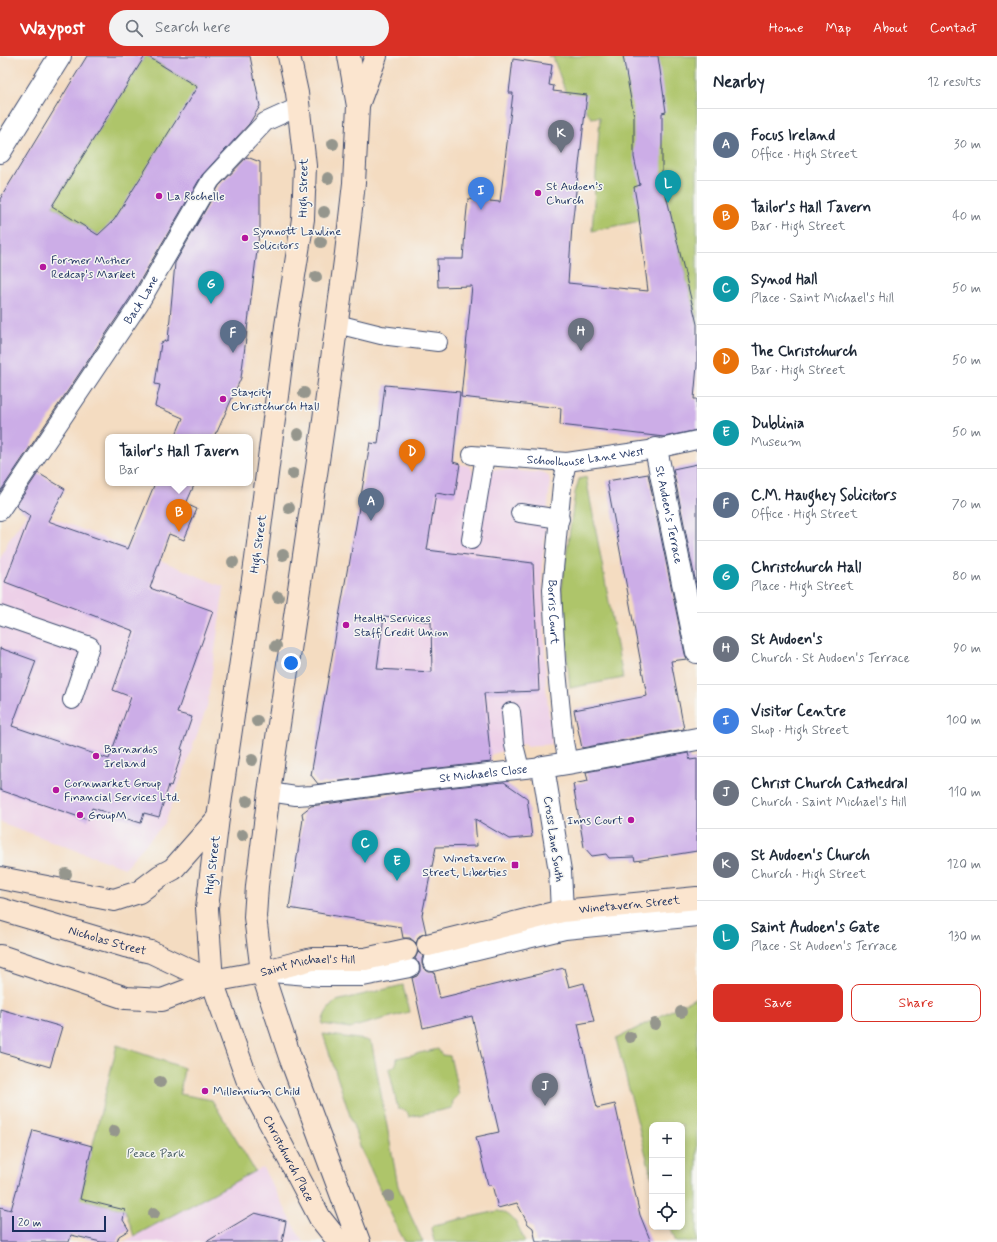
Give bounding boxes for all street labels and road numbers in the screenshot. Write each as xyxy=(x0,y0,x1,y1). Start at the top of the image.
street label: High Street xyxy=(295,158,314,218)
street label: Back Lane xyxy=(121,273,163,328)
street label: Schoolhouse Lane West xyxy=(526,444,646,471)
street label: St Audoen's Terrace xyxy=(651,464,686,566)
street label: High Street xyxy=(247,514,272,575)
street label: Borris Court xyxy=(543,579,562,645)
street label: St Michaels Close xyxy=(439,762,528,787)
street label: Cross Lane South xyxy=(539,795,567,883)
street label: High Street xyxy=(201,835,226,896)
street label: Winetavern Street xyxy=(578,893,681,918)
street label: Nicholas Street xyxy=(66,923,148,960)
street label: Saint Michael's Hill xyxy=(259,951,356,981)
street label: Christchurch Place xyxy=(259,1113,317,1205)

